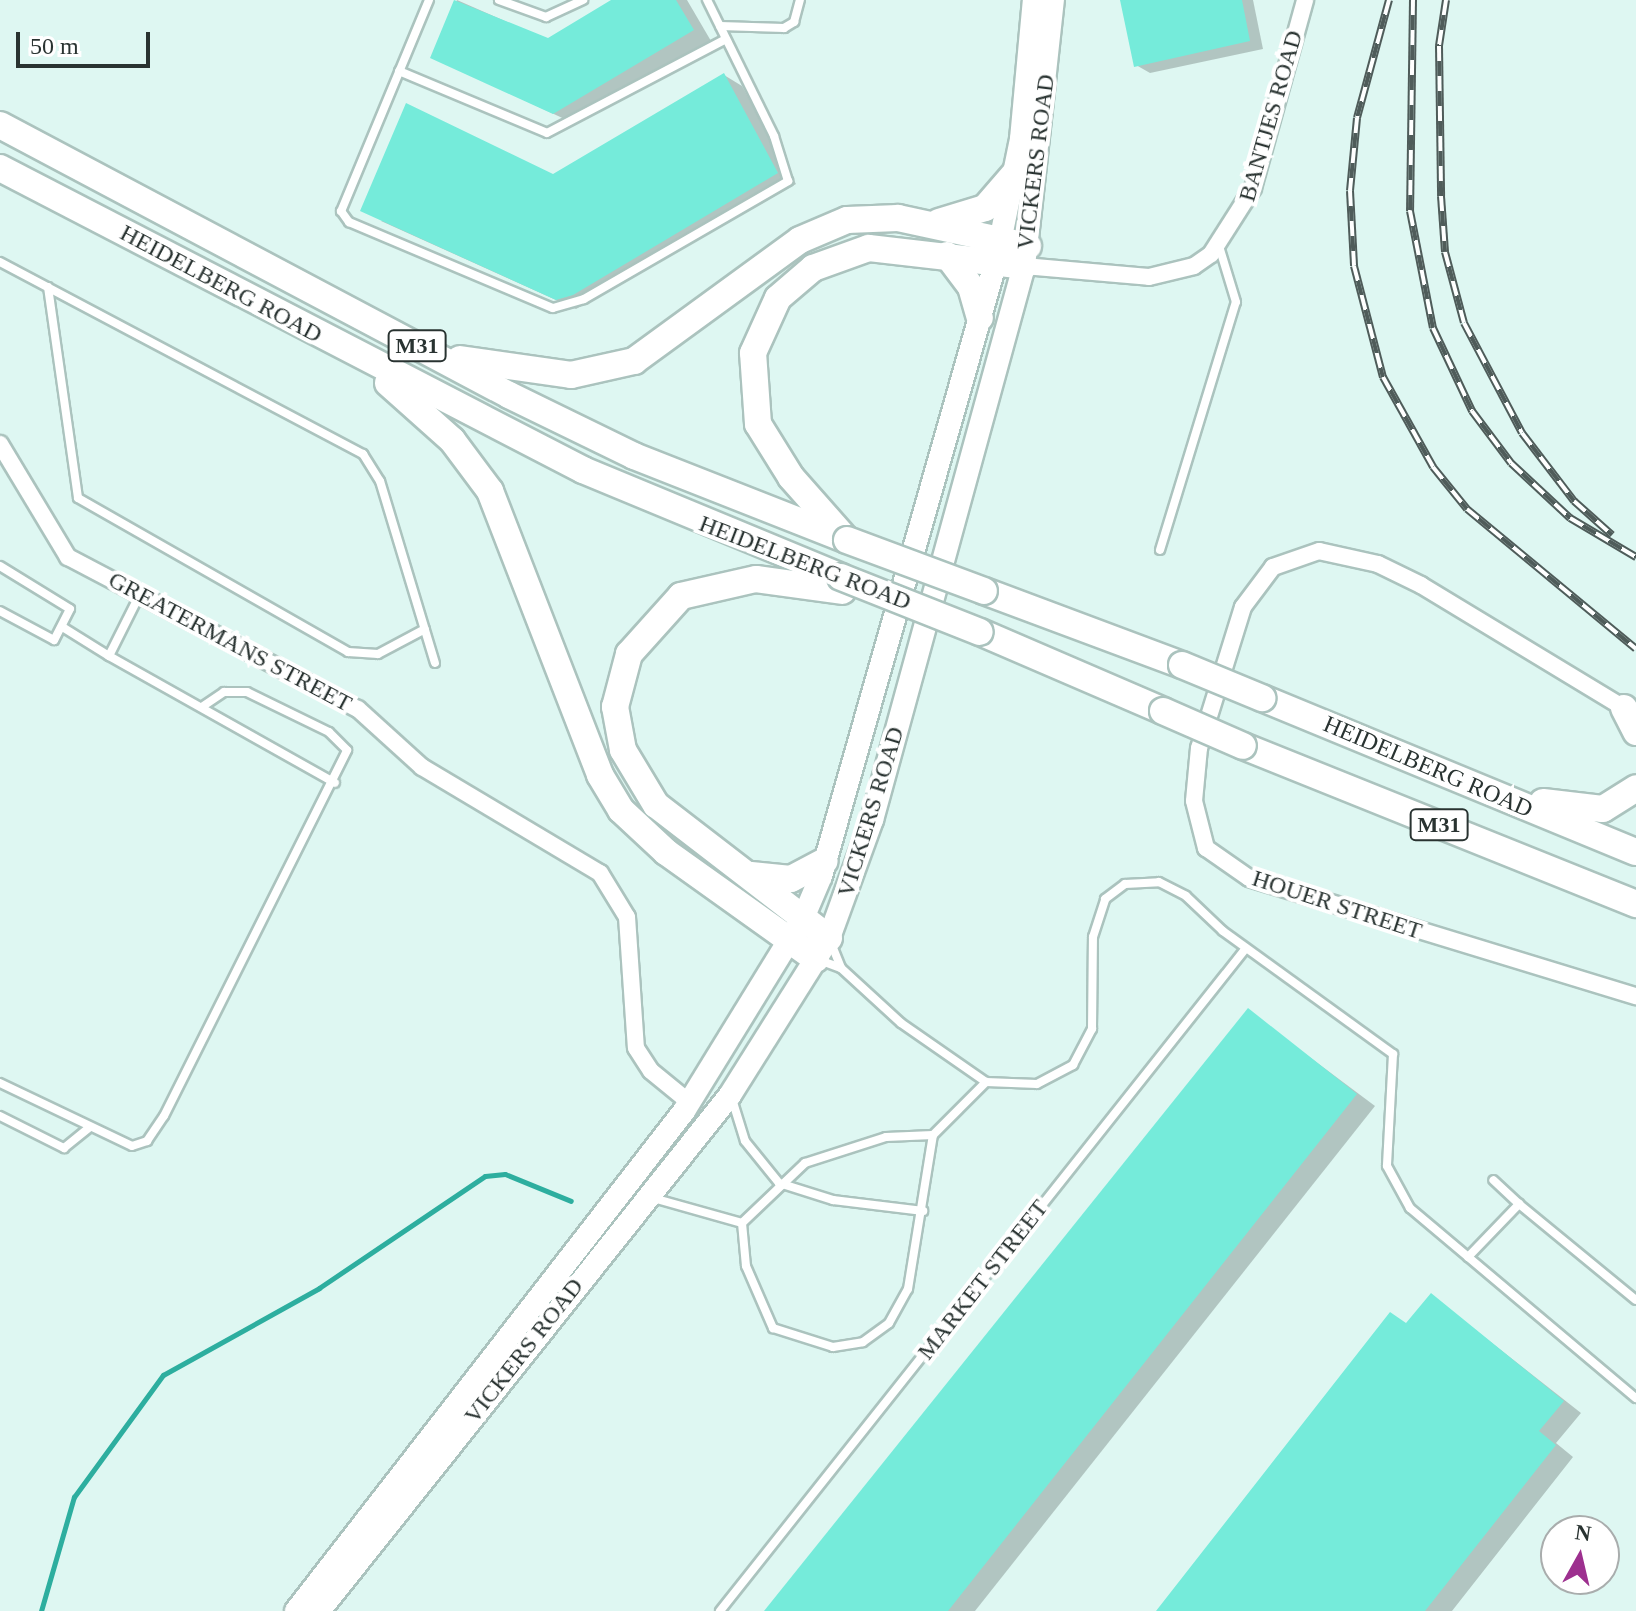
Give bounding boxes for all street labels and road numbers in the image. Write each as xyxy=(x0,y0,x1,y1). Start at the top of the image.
street label: BANTJES ROAD xyxy=(1233,27,1309,205)
street label: VICKERS ROAD xyxy=(1011,73,1061,251)
street label: HEIDELBERG ROAD xyxy=(115,219,327,349)
road number: M31 xyxy=(387,328,447,364)
street label: HEIDELBERG ROAD xyxy=(695,509,915,617)
street label: GREATERMANS STREET xyxy=(103,566,357,718)
street label: HEIDELBERG ROAD xyxy=(1319,710,1537,824)
street label: VICKERS ROAD xyxy=(831,723,911,901)
road number: M31 xyxy=(1409,807,1469,843)
street label: HOUER STREET xyxy=(1249,864,1425,946)
street label: MARKET STREET xyxy=(912,1194,1054,1366)
street label: VICKERS ROAD xyxy=(458,1273,590,1429)

